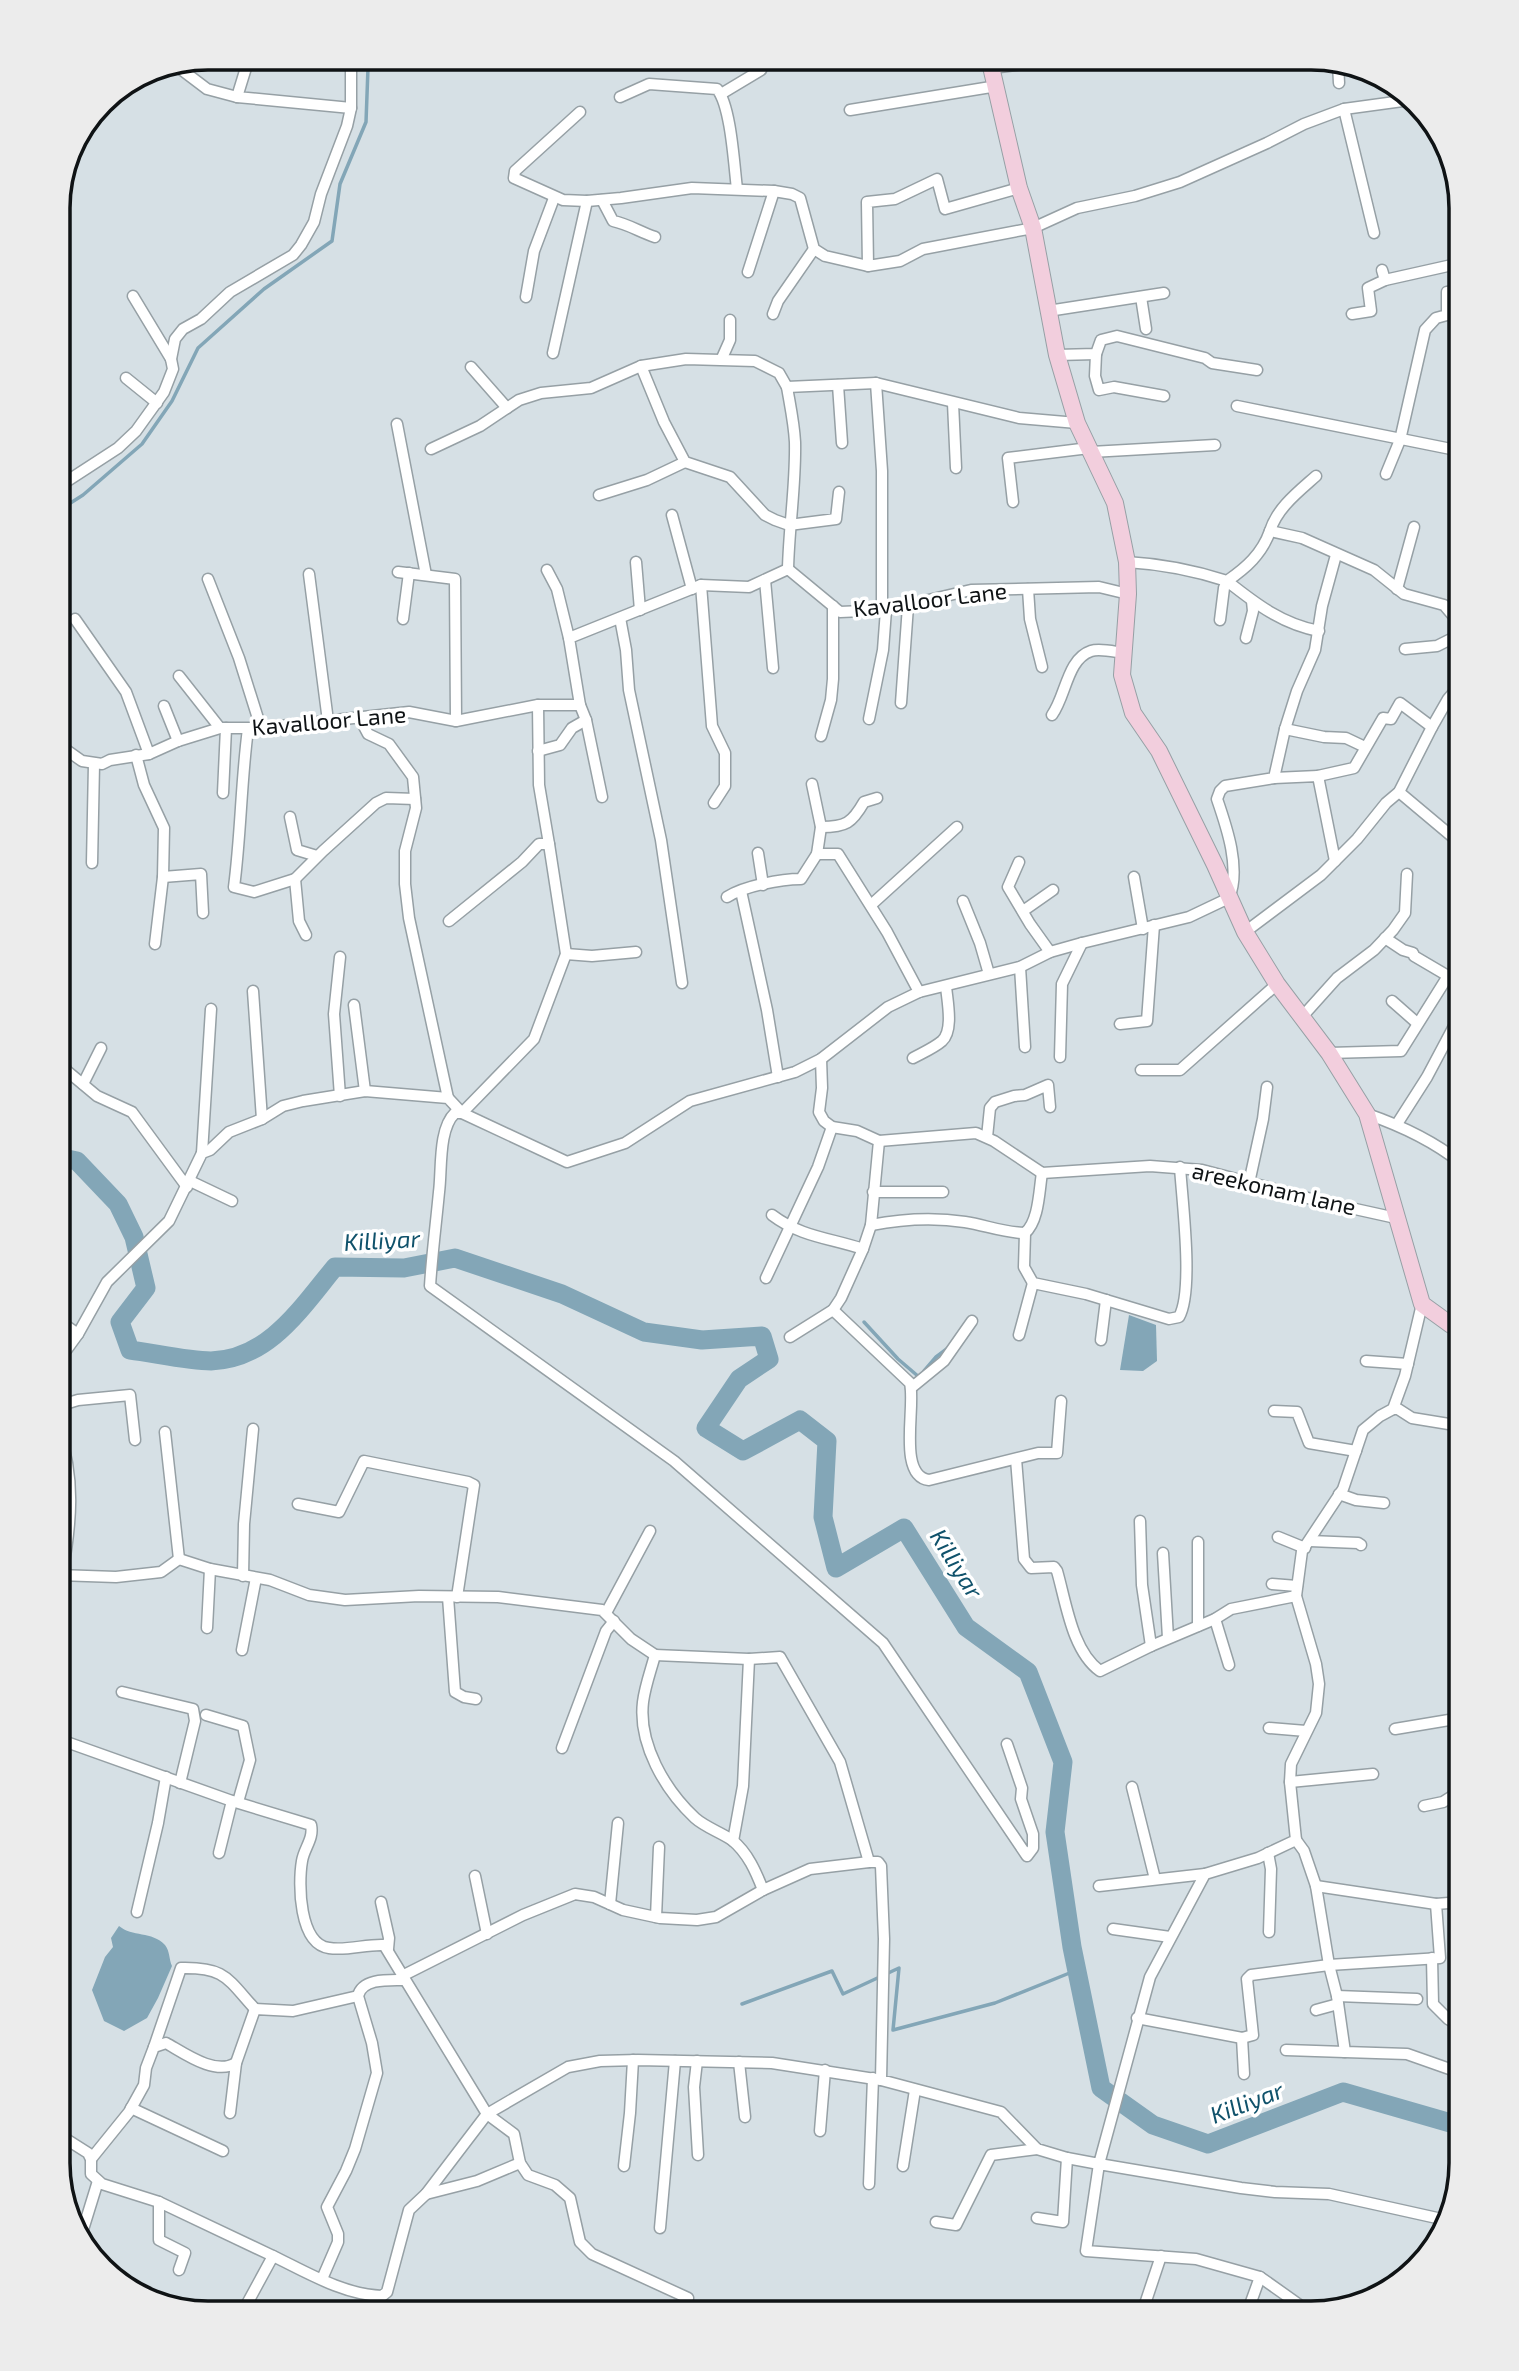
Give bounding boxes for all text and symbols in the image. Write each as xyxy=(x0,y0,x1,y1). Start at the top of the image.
street label: Kavalloor Lane xyxy=(851,576,1008,622)
street label: Kavalloor Lane xyxy=(251,699,407,741)
street label: areekonam lane xyxy=(1190,1156,1359,1220)
water label: Killiyar xyxy=(343,1223,421,1256)
water label: Killiyar xyxy=(925,1523,990,1604)
water label: Killiyar xyxy=(1206,2074,1288,2129)

